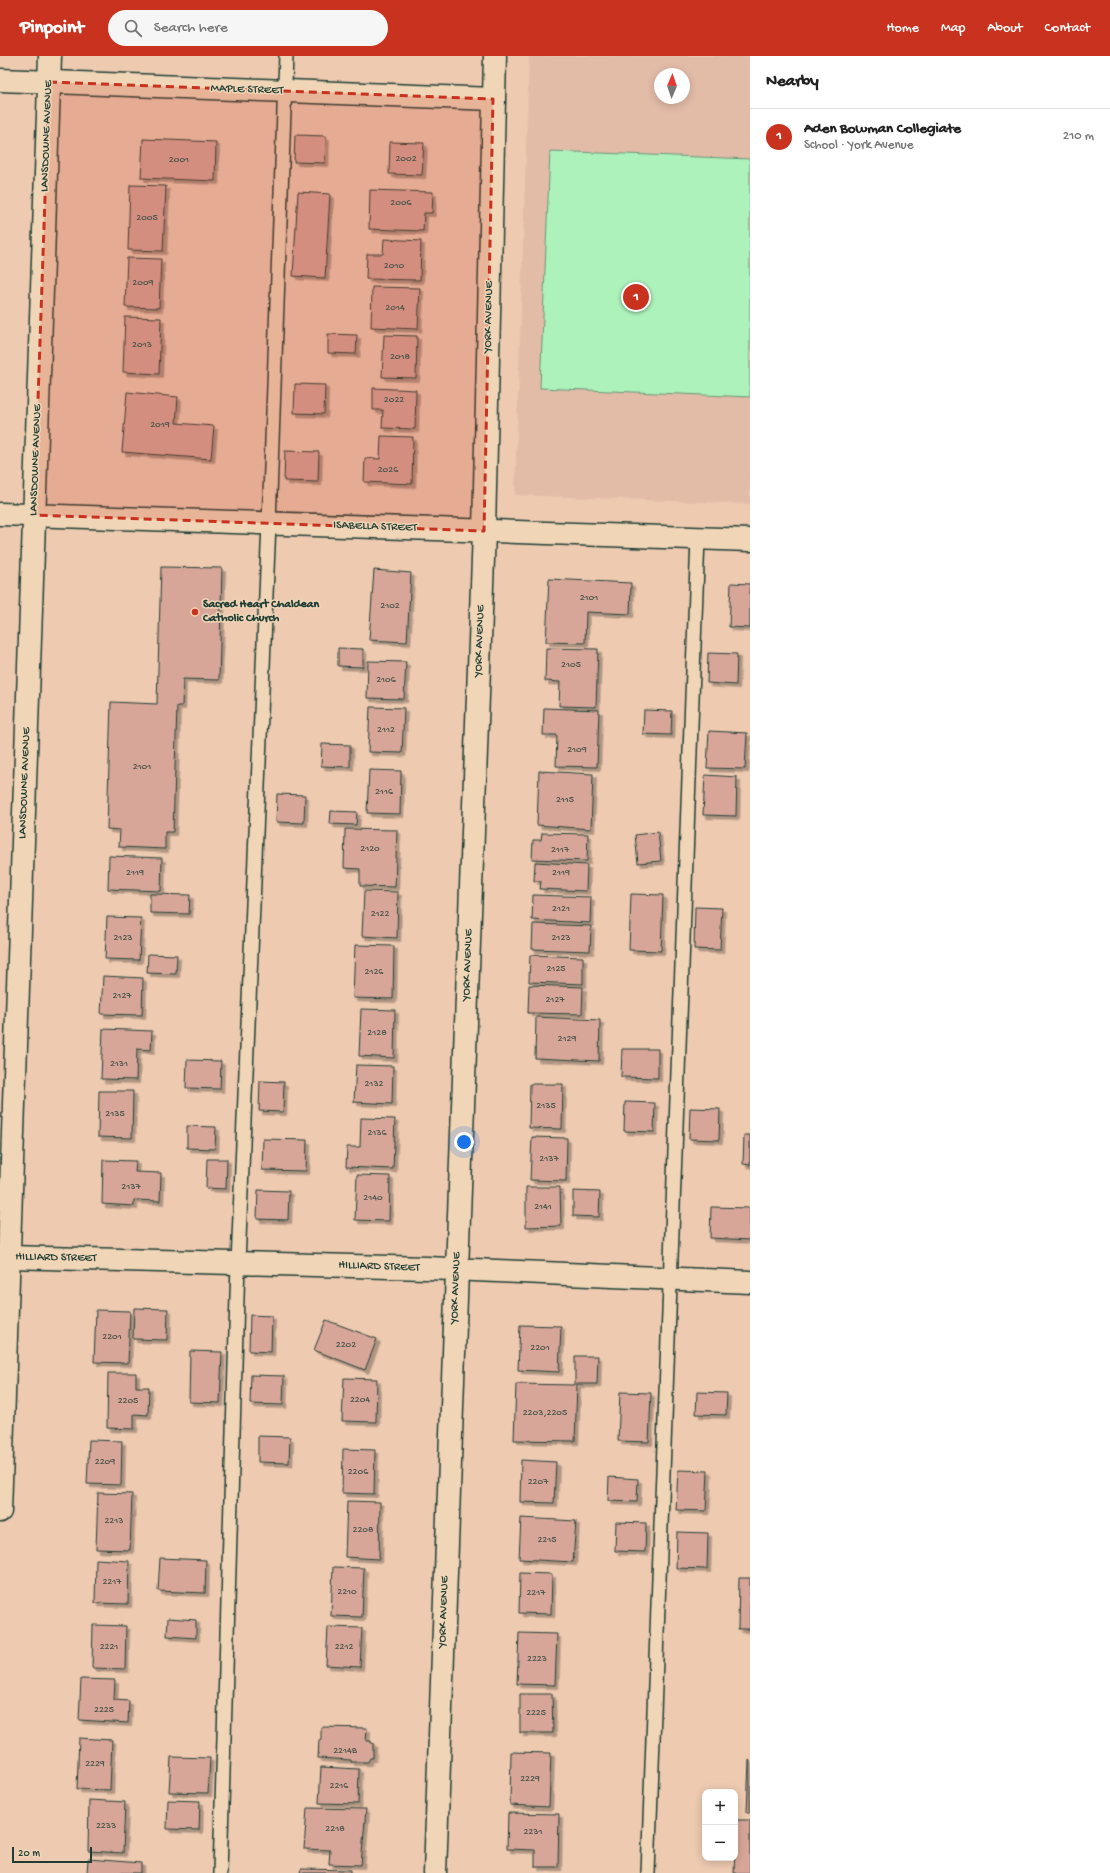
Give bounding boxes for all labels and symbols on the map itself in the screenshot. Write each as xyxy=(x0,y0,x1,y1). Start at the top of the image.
north arrow xyxy=(654,68,690,104)
street label: LANSDOWNE AVENUE xyxy=(38,79,56,192)
street label: MAPLE STREET xyxy=(210,82,285,98)
house number: 2002 xyxy=(395,153,417,165)
house number: 2001 xyxy=(169,154,189,166)
house number: 2006 xyxy=(390,197,413,209)
house number: 2005 xyxy=(136,212,158,224)
house number: 2010 xyxy=(384,260,404,272)
house number: 2009 xyxy=(132,277,154,289)
street label: YORK AVENUE xyxy=(481,280,497,354)
pin: 1 xyxy=(623,282,649,312)
house number: 2014 xyxy=(385,302,405,314)
house number: 2013 xyxy=(132,339,152,351)
house number: 2018 xyxy=(390,351,411,363)
house number: 2022 xyxy=(384,394,404,406)
street label: LANSDOWNE AVENUE xyxy=(27,403,45,516)
house number: 2019 xyxy=(150,419,170,431)
house number: 2026 xyxy=(378,464,399,476)
street label: ISABELLA STREET xyxy=(333,519,419,536)
house number: 2101 xyxy=(580,592,598,604)
place label: Sacred Heart Chaldean Catholic Church xyxy=(202,598,319,626)
house number: 2102 xyxy=(380,600,400,612)
street label: YORK AVENUE xyxy=(472,604,488,678)
marker: Sacred Heart Chaldean Catholic Church xyxy=(190,607,200,617)
house number: 2105 xyxy=(561,659,581,671)
house number: 2106 xyxy=(376,674,397,686)
house number: 2112 xyxy=(377,724,395,736)
street label: LANSDOWNE AVENUE xyxy=(16,726,34,839)
house number: 2109 xyxy=(567,744,587,756)
house number: 2101 xyxy=(133,761,151,773)
house number: 2116 xyxy=(375,786,394,798)
house number: 2115 xyxy=(556,794,574,806)
house number: 2120 xyxy=(360,843,380,855)
house number: 2117 xyxy=(551,844,570,856)
house number: 2119 xyxy=(126,867,144,879)
house number: 2119 xyxy=(552,867,570,879)
house number: 2121 xyxy=(552,903,570,915)
house number: 2122 xyxy=(371,908,389,920)
street label: YORK AVENUE xyxy=(460,928,476,1002)
house number: 2123 xyxy=(113,932,133,944)
house number: 2123 xyxy=(551,932,571,944)
house number: 2125 xyxy=(546,963,566,975)
house number: 2126 xyxy=(365,966,384,978)
house number: 2127 xyxy=(112,990,132,1002)
house number: 2127 xyxy=(545,994,565,1006)
house number: 2128 xyxy=(367,1027,387,1039)
house number: 2129 xyxy=(558,1033,576,1045)
house number: 2131 xyxy=(110,1058,128,1070)
house number: 2132 xyxy=(364,1078,384,1090)
house number: 2135 xyxy=(536,1100,556,1112)
house number: 2135 xyxy=(105,1108,125,1120)
house number: 2136 xyxy=(367,1127,388,1139)
your location xyxy=(454,1132,474,1152)
house number: 2137 xyxy=(539,1153,559,1165)
house number: 2137 xyxy=(121,1181,141,1193)
house number: 2140 xyxy=(363,1192,383,1204)
house number: 2141 xyxy=(534,1201,552,1213)
street label: HILLIARD STREET xyxy=(15,1250,98,1266)
street label: YORK AVENUE xyxy=(448,1251,464,1325)
street label: HILLIARD STREET xyxy=(338,1259,421,1275)
house number: 2201 xyxy=(102,1331,122,1343)
house number: 2202 xyxy=(336,1339,356,1351)
house number: 2201 xyxy=(530,1342,550,1354)
house number: 2204 xyxy=(350,1394,370,1406)
house number: 2205 xyxy=(118,1395,138,1407)
house number: 2203,2205 xyxy=(523,1407,567,1419)
house number: 2209 xyxy=(95,1456,115,1468)
house number: 2206 xyxy=(348,1466,369,1478)
house number: 2207 xyxy=(528,1476,549,1488)
house number: 2213 xyxy=(104,1515,124,1527)
house number: 2208 xyxy=(353,1524,374,1536)
house number: 2215 xyxy=(537,1534,557,1546)
street label: YORK AVENUE xyxy=(436,1575,452,1649)
house number: 2217 xyxy=(102,1576,122,1588)
house number: 2210 xyxy=(337,1586,357,1598)
house number: 2217 xyxy=(526,1587,546,1599)
house number: 2221 xyxy=(100,1641,118,1653)
house number: 2212 xyxy=(335,1641,353,1653)
house number: 2223 xyxy=(527,1653,547,1665)
house number: 2225 xyxy=(94,1704,114,1716)
house number: 2225 xyxy=(526,1707,546,1719)
house number: 2214B xyxy=(333,1745,358,1757)
house number: 2229 xyxy=(85,1758,105,1770)
house number: 2229 xyxy=(520,1773,540,1785)
house number: 2216 xyxy=(330,1780,349,1792)
house number: 2233 xyxy=(96,1820,116,1832)
house number: 2218 xyxy=(325,1823,345,1835)
house number: 2231 xyxy=(523,1826,543,1838)
scale bar xyxy=(12,1845,92,1864)

